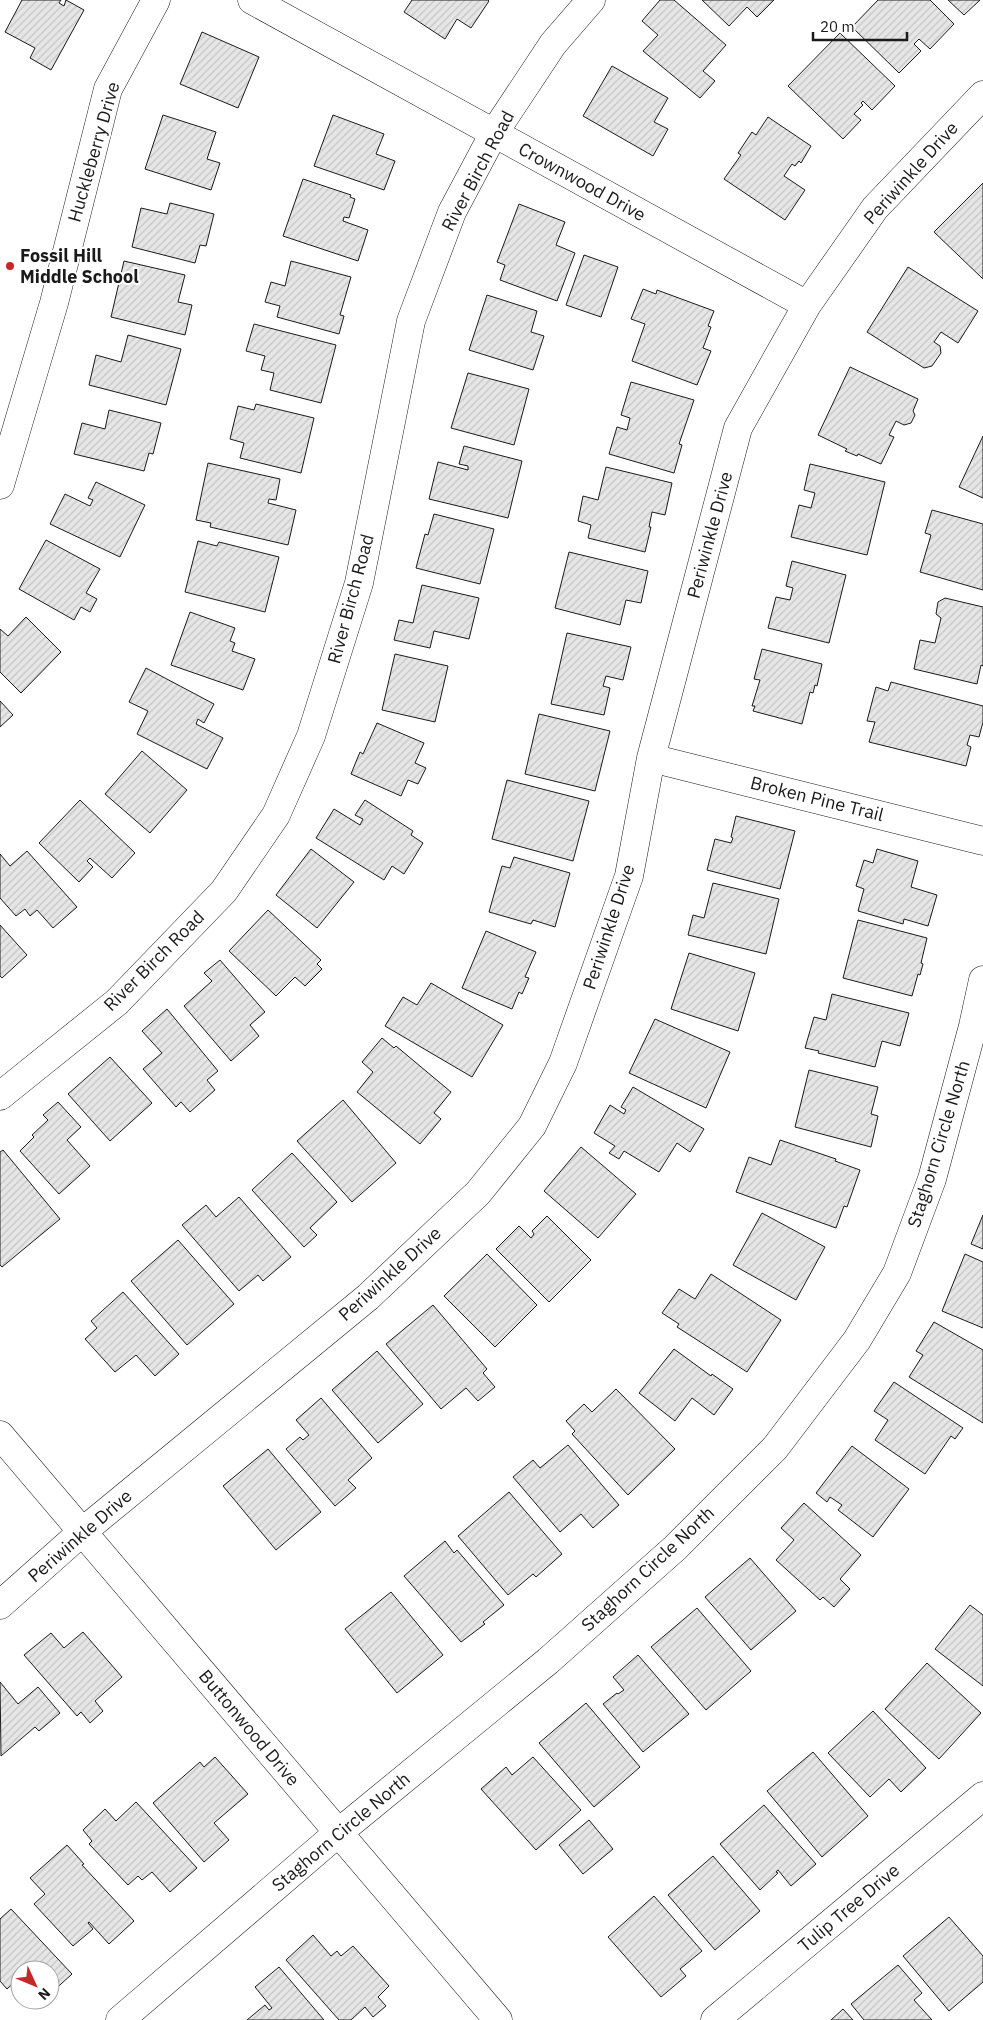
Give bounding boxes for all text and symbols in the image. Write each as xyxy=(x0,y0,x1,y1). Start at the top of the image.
scale bar xyxy=(813,10,907,42)
text: 20 m xyxy=(820,17,855,36)
street label: Huckleberry Drive xyxy=(62,79,125,225)
street label: River Birch Road xyxy=(436,107,519,235)
street label: Periwinkle Drive xyxy=(858,116,963,229)
street label: Crownwood Drive xyxy=(515,137,650,226)
place label: Fossil Hill Middle School xyxy=(20,244,139,288)
marker: Fossil Hill Middle School xyxy=(4,260,16,272)
street label: Periwinkle Drive xyxy=(682,469,738,601)
street label: River Birch Road xyxy=(322,532,379,666)
street label: Broken Pine Trail xyxy=(748,771,886,826)
street label: Periwinkle Drive xyxy=(577,861,640,992)
street label: River Birch Road xyxy=(98,905,209,1016)
street label: Staghorn Circle North xyxy=(902,1057,975,1230)
street label: Periwinkle Drive xyxy=(334,1221,446,1326)
street label: Periwinkle Drive xyxy=(23,1484,137,1587)
street label: Staghorn Circle North xyxy=(576,1501,719,1636)
street label: Buttonwood Drive xyxy=(194,1665,305,1791)
street label: Staghorn Circle North xyxy=(267,1767,415,1896)
street label: Tulip Tree Drive xyxy=(793,1858,904,1957)
north arrow xyxy=(10,1960,60,2010)
text: N xyxy=(34,1984,54,2004)

